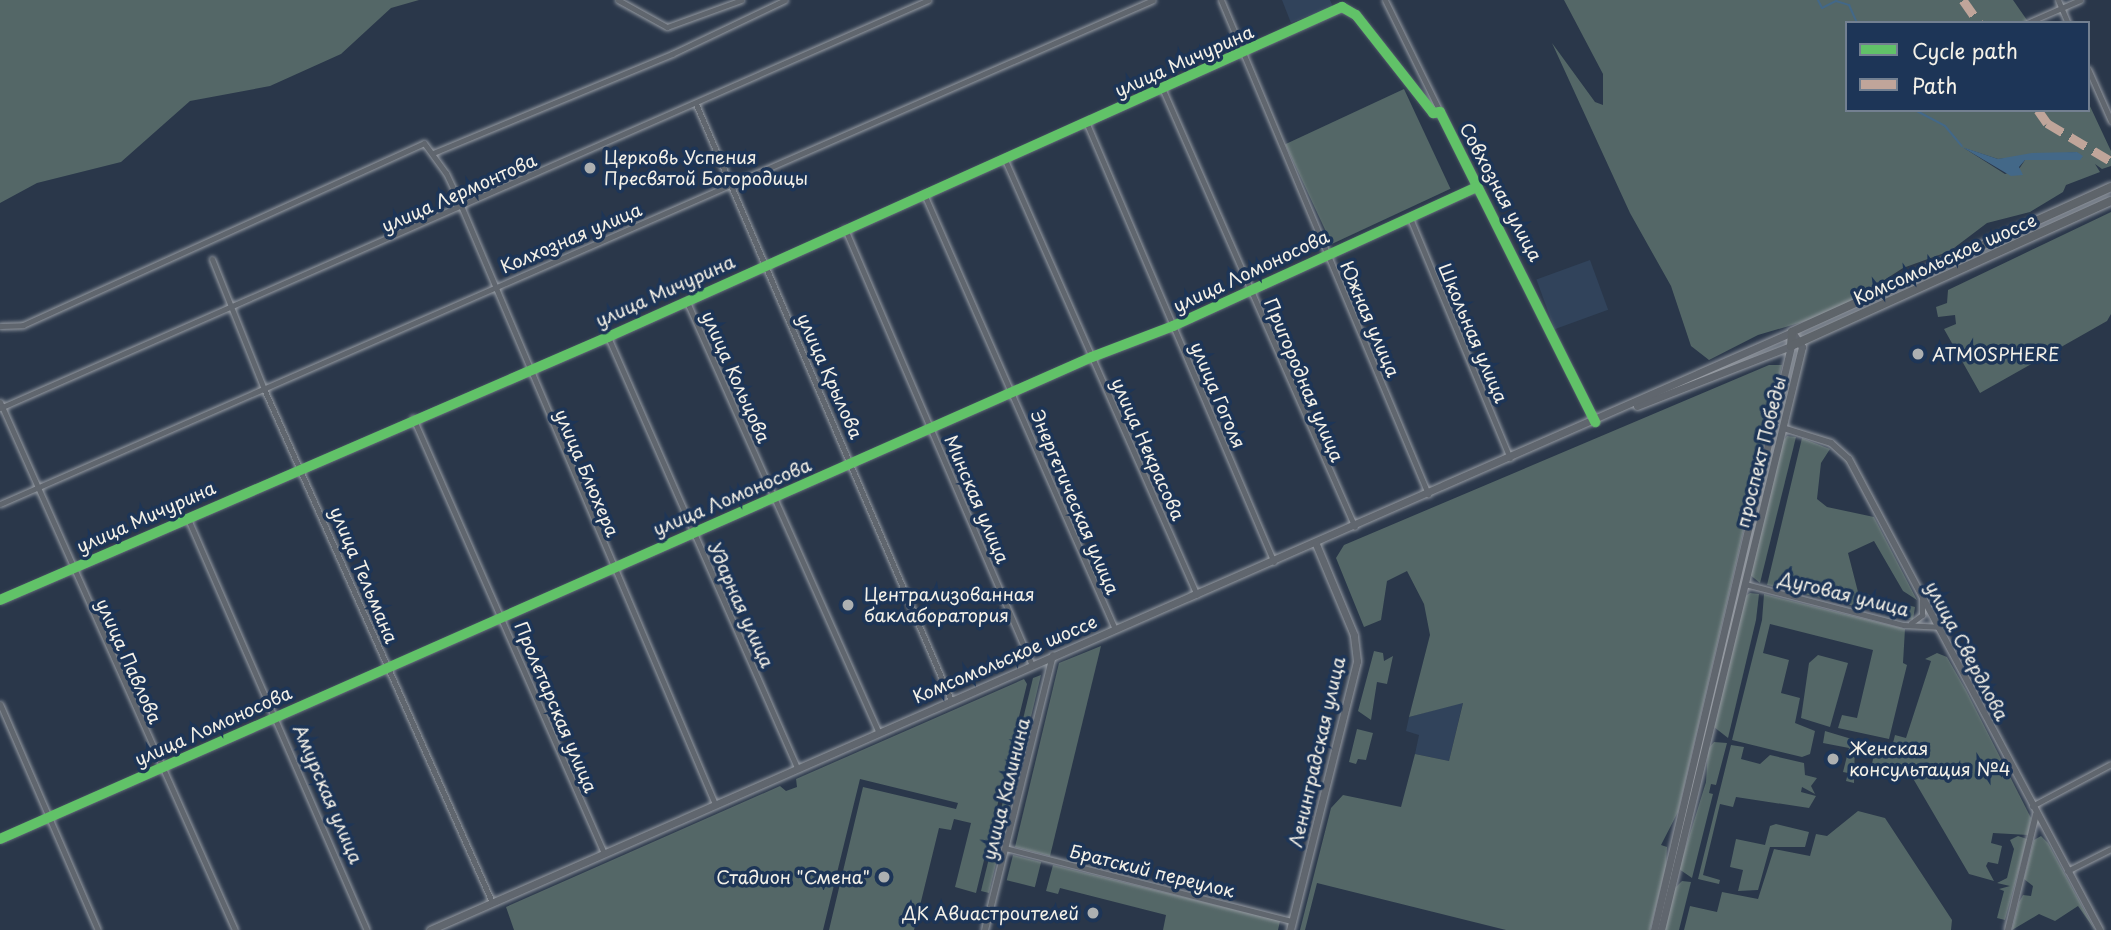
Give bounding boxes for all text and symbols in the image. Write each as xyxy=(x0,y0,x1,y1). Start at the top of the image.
street label: улица Мичурина xyxy=(1111,20,1257,102)
legend xyxy=(1845,21,2090,112)
text: Cycle path xyxy=(1912,34,2018,66)
text: Path xyxy=(1912,69,1957,101)
street label: Совхозная улица xyxy=(1455,119,1547,265)
place label: Церковь Успения Пресвятой Богородицы xyxy=(604,147,808,190)
street label: улица Лермонтова xyxy=(378,149,540,237)
marker: Церковь Успения Пресвятой Богородицы xyxy=(582,160,598,176)
street label: Колхозная улица xyxy=(497,198,645,278)
street label: Комсомольское шоссе xyxy=(1850,209,2040,309)
street label: улица Ломоносова xyxy=(1169,225,1333,317)
street label: улица Мичурина xyxy=(592,250,738,332)
street label: Южная улица xyxy=(1336,257,1404,381)
street label: Школьная улица xyxy=(1434,259,1512,407)
street label: Пригородная улица xyxy=(1260,294,1348,466)
street label: улица Кольцова xyxy=(697,307,775,447)
street label: улица Крылова xyxy=(792,309,868,443)
street label: улица Гоголя xyxy=(1186,338,1250,452)
place label: ATMOSPHERE xyxy=(1932,343,2060,365)
marker: ATMOSPHERE xyxy=(1910,346,1926,362)
street label: улица Некрасова xyxy=(1107,374,1189,524)
street label: проспект Победы xyxy=(1732,374,1790,530)
street label: улица Блюхера xyxy=(550,406,624,540)
street label: Энергетическая улица xyxy=(1026,406,1124,598)
street label: Минская улица xyxy=(940,431,1014,567)
street label: улица Ломоносова xyxy=(649,454,815,540)
street label: улица Мичурина xyxy=(73,476,219,558)
street label: улица Тельмана xyxy=(325,503,403,647)
street label: Ударная улица xyxy=(703,538,779,672)
street label: Дуговая улица xyxy=(1776,567,1912,621)
street label: улица Свердлова xyxy=(1921,577,2013,725)
place label: Централизованная баклаборатория xyxy=(864,584,1035,626)
street label: улица Павлова xyxy=(92,595,166,727)
marker: Централизованная баклаборатория xyxy=(838,595,858,615)
street label: Комсомольское шоссе xyxy=(910,610,1100,708)
street label: Пролетарская улица xyxy=(510,618,602,796)
street label: Ленинградская улица xyxy=(1284,654,1350,850)
street label: улица Ломоносова xyxy=(131,681,295,771)
street label: улица Калинина xyxy=(978,716,1034,862)
street label: Амурская улица xyxy=(289,721,367,867)
place label: Женская консультация №4 xyxy=(1849,738,2010,780)
marker: Женская консультация №4 xyxy=(1823,749,1843,769)
street label: Братский переулок xyxy=(1067,840,1237,902)
place label: Стадион "Смена" xyxy=(715,866,870,888)
marker: Стадион "Смена" xyxy=(876,869,892,885)
place label: ДК Авиастроителей xyxy=(902,902,1079,924)
marker: ДК Авиастроителей xyxy=(1085,905,1101,921)

